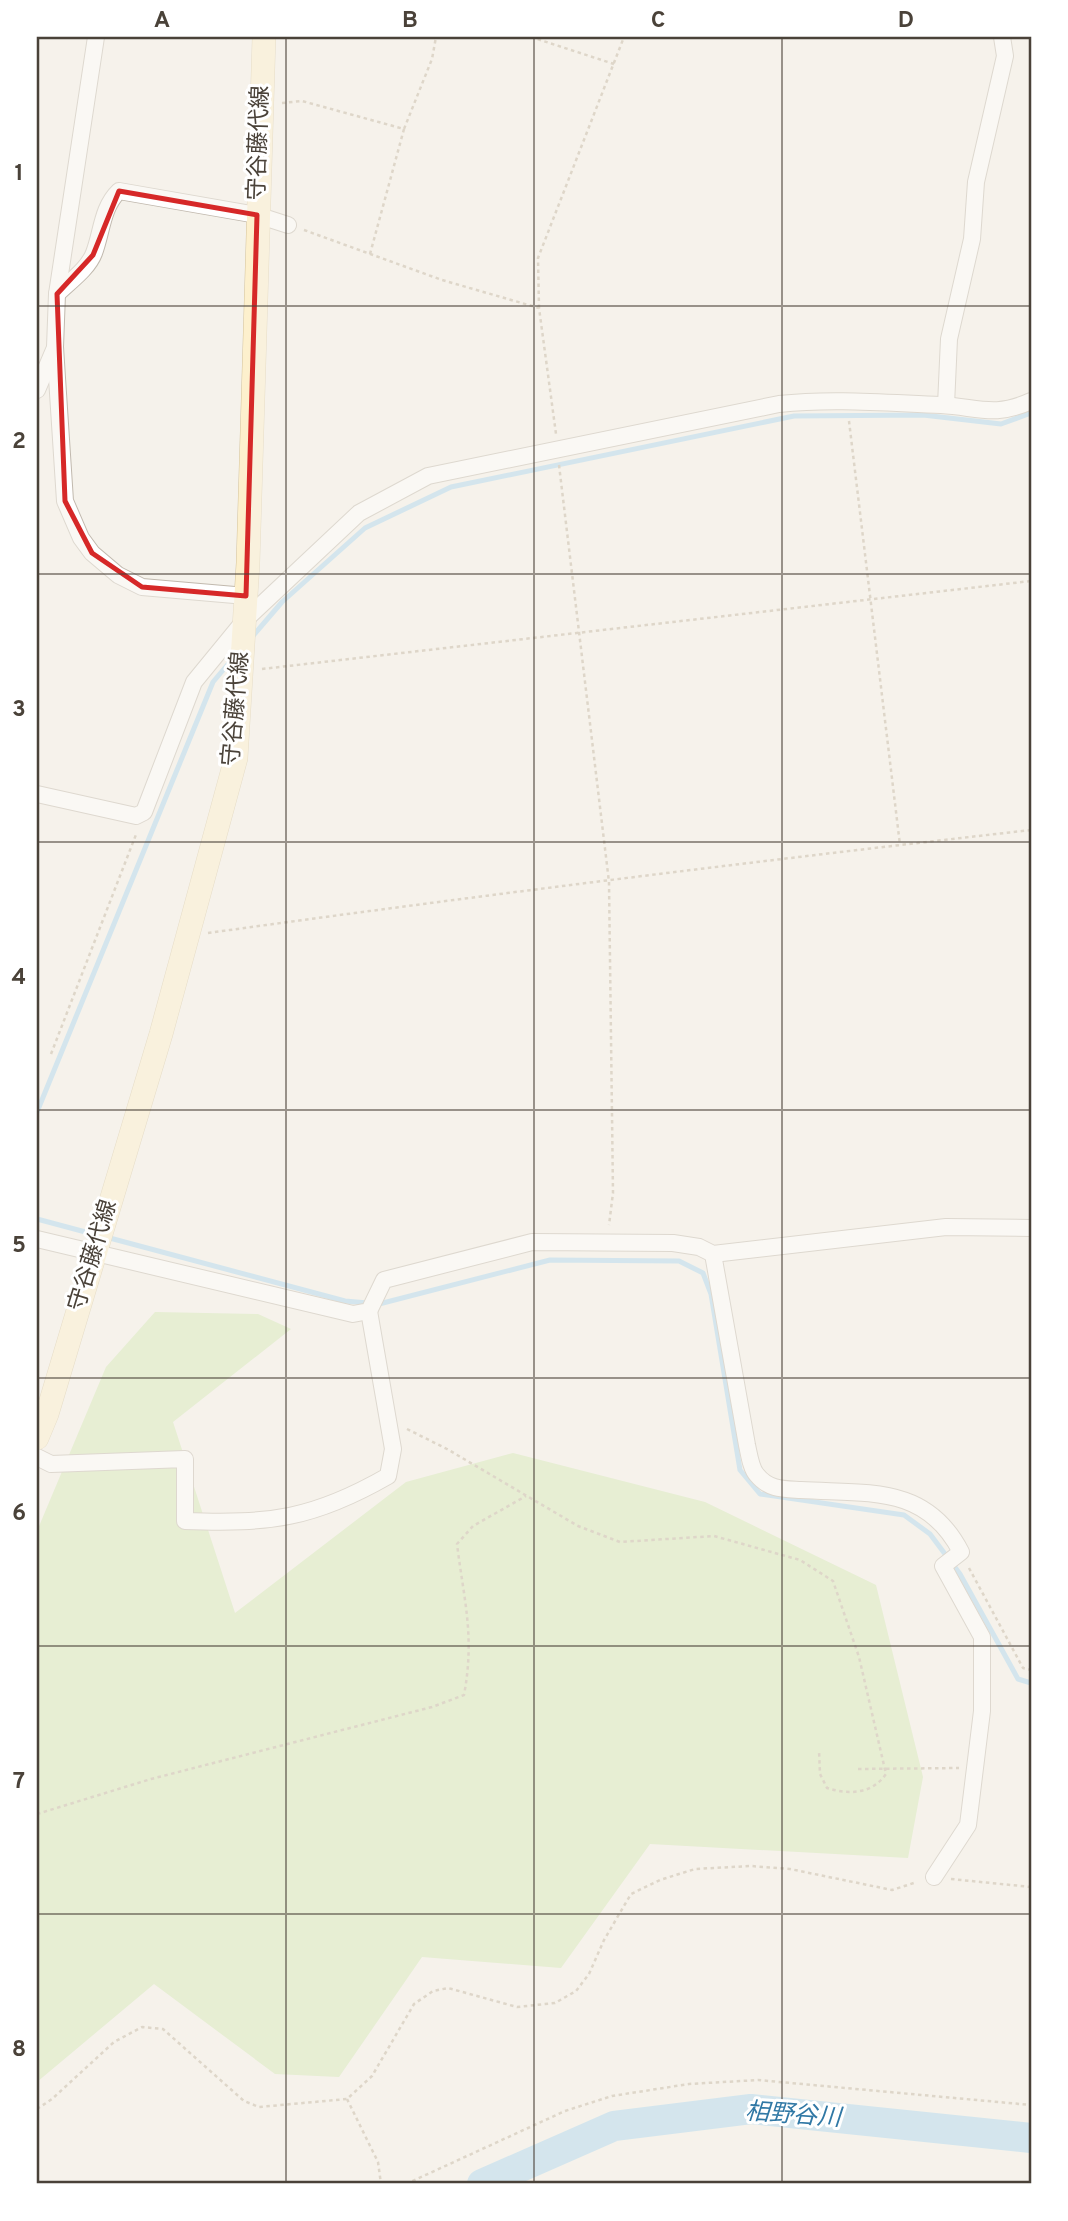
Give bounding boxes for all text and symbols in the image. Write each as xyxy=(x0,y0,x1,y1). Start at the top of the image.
text: A xyxy=(154,7,170,36)
text: B xyxy=(402,7,418,36)
text: C xyxy=(651,7,665,36)
text: D xyxy=(898,7,914,36)
street label: 守谷藤代線 xyxy=(244,85,276,201)
text: 1 xyxy=(14,160,24,189)
text: 2 xyxy=(12,428,26,457)
street label: 守谷藤代線 xyxy=(218,650,256,768)
text: 3 xyxy=(12,696,26,725)
text: 4 xyxy=(12,964,26,993)
street label: 守谷藤代線 xyxy=(63,1197,125,1315)
text: 5 xyxy=(12,1232,26,1261)
text: 6 xyxy=(12,1500,26,1529)
text: 7 xyxy=(13,1768,25,1797)
text: 8 xyxy=(12,2036,26,2065)
water label: 相野谷川 xyxy=(744,2098,845,2135)

